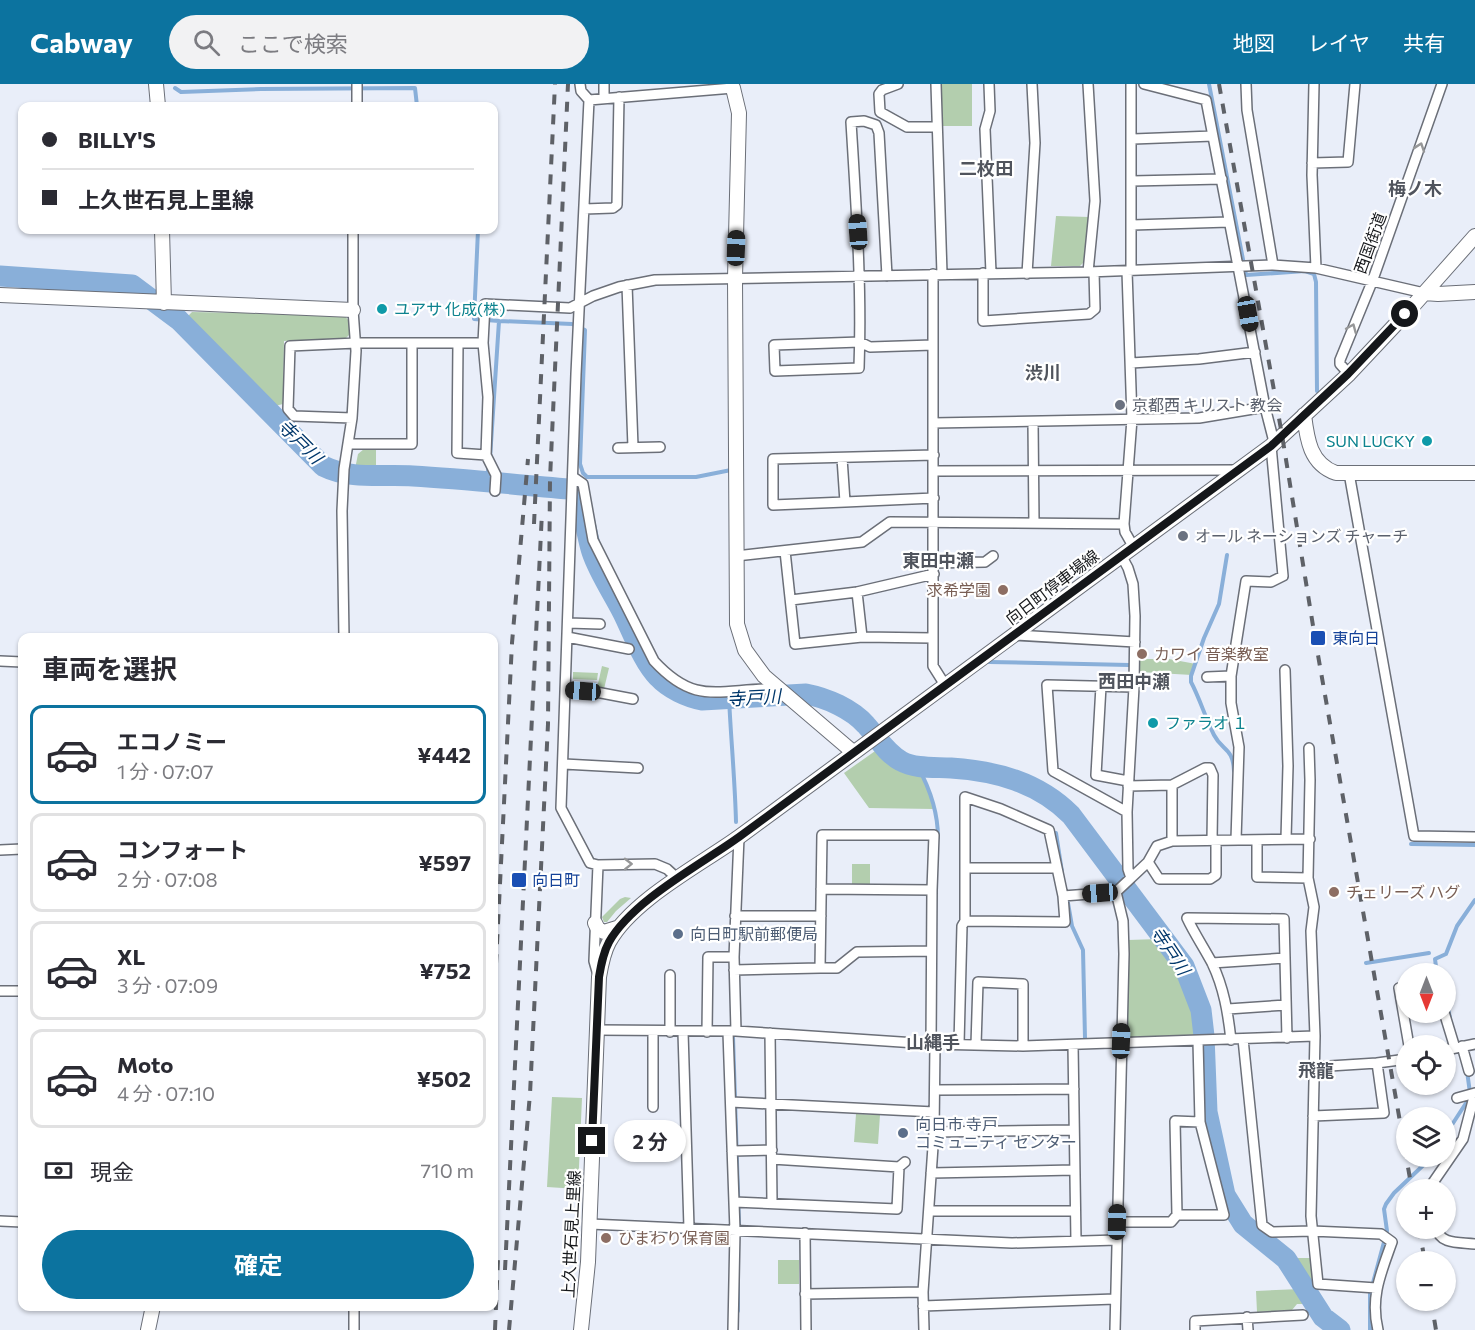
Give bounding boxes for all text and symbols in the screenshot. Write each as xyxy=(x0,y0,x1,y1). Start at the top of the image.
search box xyxy=(169,15,589,69)
text: Cabway xyxy=(30,25,133,59)
icon: search xyxy=(190,26,223,59)
text: ここで検索 xyxy=(238,30,348,57)
text: 地図 xyxy=(1233,30,1275,55)
text: レイヤ xyxy=(1308,30,1370,55)
text: 共有 xyxy=(1403,30,1445,55)
text: BILLY'S xyxy=(78,126,156,153)
one-way arrow xyxy=(1413,143,1426,153)
district label: 二枚田 xyxy=(959,157,1013,179)
district label: 梅ノ木 xyxy=(1388,177,1442,199)
text: 上久世石見上里線 xyxy=(78,186,254,213)
street label: 西国街道 xyxy=(1350,210,1389,276)
car xyxy=(848,213,868,251)
car xyxy=(726,230,746,266)
car xyxy=(1236,295,1260,333)
place label: ユアサ 化成(株) xyxy=(394,299,505,318)
route start xyxy=(1391,300,1418,327)
marker: ユアサ 化成(株) xyxy=(375,302,389,316)
one-way arrow xyxy=(1345,324,1357,335)
district label: 渋川 xyxy=(1025,361,1061,383)
place label: 京都西 キリスト 教会 xyxy=(1132,395,1282,414)
marker: 京都西 キリスト 教会 xyxy=(1113,398,1127,412)
water label: 寺戸川 xyxy=(274,414,329,470)
place label: SUN LUCKY xyxy=(1326,431,1416,450)
marker: SUN LUCKY xyxy=(1420,434,1434,448)
place label: オール ネーションズ チャーチ xyxy=(1195,526,1408,545)
marker: オール ネーションズ チャーチ xyxy=(1176,529,1190,543)
street label: 向日町停車場線 xyxy=(1001,545,1102,628)
district label: 東田中瀬 xyxy=(902,549,974,571)
place label: 求希学園 xyxy=(927,580,991,599)
marker: 求希学園 xyxy=(996,583,1010,597)
place label: 東向日 xyxy=(1332,628,1380,647)
marker: 東向日 xyxy=(1309,629,1327,647)
place label: カワイ 音楽教室 xyxy=(1154,644,1269,663)
marker: カワイ 音楽教室 xyxy=(1135,647,1149,661)
text: 車両を選択 xyxy=(42,652,177,685)
district label: 西田中瀬 xyxy=(1098,670,1170,692)
car xyxy=(564,681,602,701)
water label: 寺戸川 xyxy=(726,684,783,709)
place label: ファラオ １ xyxy=(1165,713,1248,732)
marker: ファラオ １ xyxy=(1146,716,1160,730)
icon: car xyxy=(45,728,99,782)
text: エコノミー xyxy=(117,728,227,755)
text: ¥442 xyxy=(417,741,471,768)
text: 1 分 · 07:07 xyxy=(117,759,214,783)
icon: car xyxy=(45,836,99,890)
text: コンフォート xyxy=(117,836,248,863)
text: ¥597 xyxy=(418,849,471,876)
one-way arrow xyxy=(624,858,633,870)
text: 2 分 · 07:08 xyxy=(117,867,218,891)
place label: 向日町 xyxy=(532,870,580,889)
marker: 向日町 xyxy=(510,871,528,889)
place label: チェリーズ ハグ xyxy=(1346,882,1460,901)
car xyxy=(1081,883,1119,903)
marker: チェリーズ ハグ xyxy=(1327,885,1341,899)
water label: 寺戸川 xyxy=(1147,922,1196,981)
place label: 向日町駅前郵便局 xyxy=(690,924,818,943)
marker: 向日町駅前郵便局 xyxy=(671,927,685,941)
text: XL xyxy=(117,943,145,970)
icon: car xyxy=(45,944,99,998)
text: ¥752 xyxy=(419,957,471,984)
north arrow xyxy=(1396,963,1456,1023)
map controls xyxy=(1396,963,1456,1311)
text: 3 分 · 07:09 xyxy=(117,973,218,997)
car xyxy=(1111,1023,1131,1059)
district label: 山縄手 xyxy=(906,1031,960,1053)
button: locate xyxy=(1396,1035,1456,1095)
text: Moto xyxy=(117,1051,173,1078)
icon: car xyxy=(45,1052,99,1106)
district label: 飛龍 xyxy=(1298,1059,1334,1081)
text: ¥502 xyxy=(417,1065,471,1092)
text: 4 分 · 07:10 xyxy=(117,1081,215,1105)
button: layers xyxy=(1396,1107,1456,1167)
place label: 向日市 寺戸 コミュニティ センター xyxy=(915,1114,1077,1151)
callout: 2 分 xyxy=(613,1120,685,1162)
marker: 向日市 寺戸 コミュニティ センター xyxy=(896,1126,910,1140)
route end xyxy=(578,1127,605,1154)
text: 2 分 xyxy=(632,1129,668,1153)
icon: cash xyxy=(42,1154,75,1187)
text: 現金 xyxy=(90,1158,134,1185)
text: 710 m xyxy=(421,1158,474,1182)
street label: 上久世石見上里線 xyxy=(558,1170,583,1298)
button: + xyxy=(1396,1179,1456,1239)
car xyxy=(1108,1204,1126,1240)
place label: ひまわり保育園 xyxy=(618,1228,730,1247)
button: 確定 xyxy=(42,1230,474,1299)
marker: ひまわり保育園 xyxy=(599,1231,613,1245)
button: − xyxy=(1396,1251,1456,1311)

